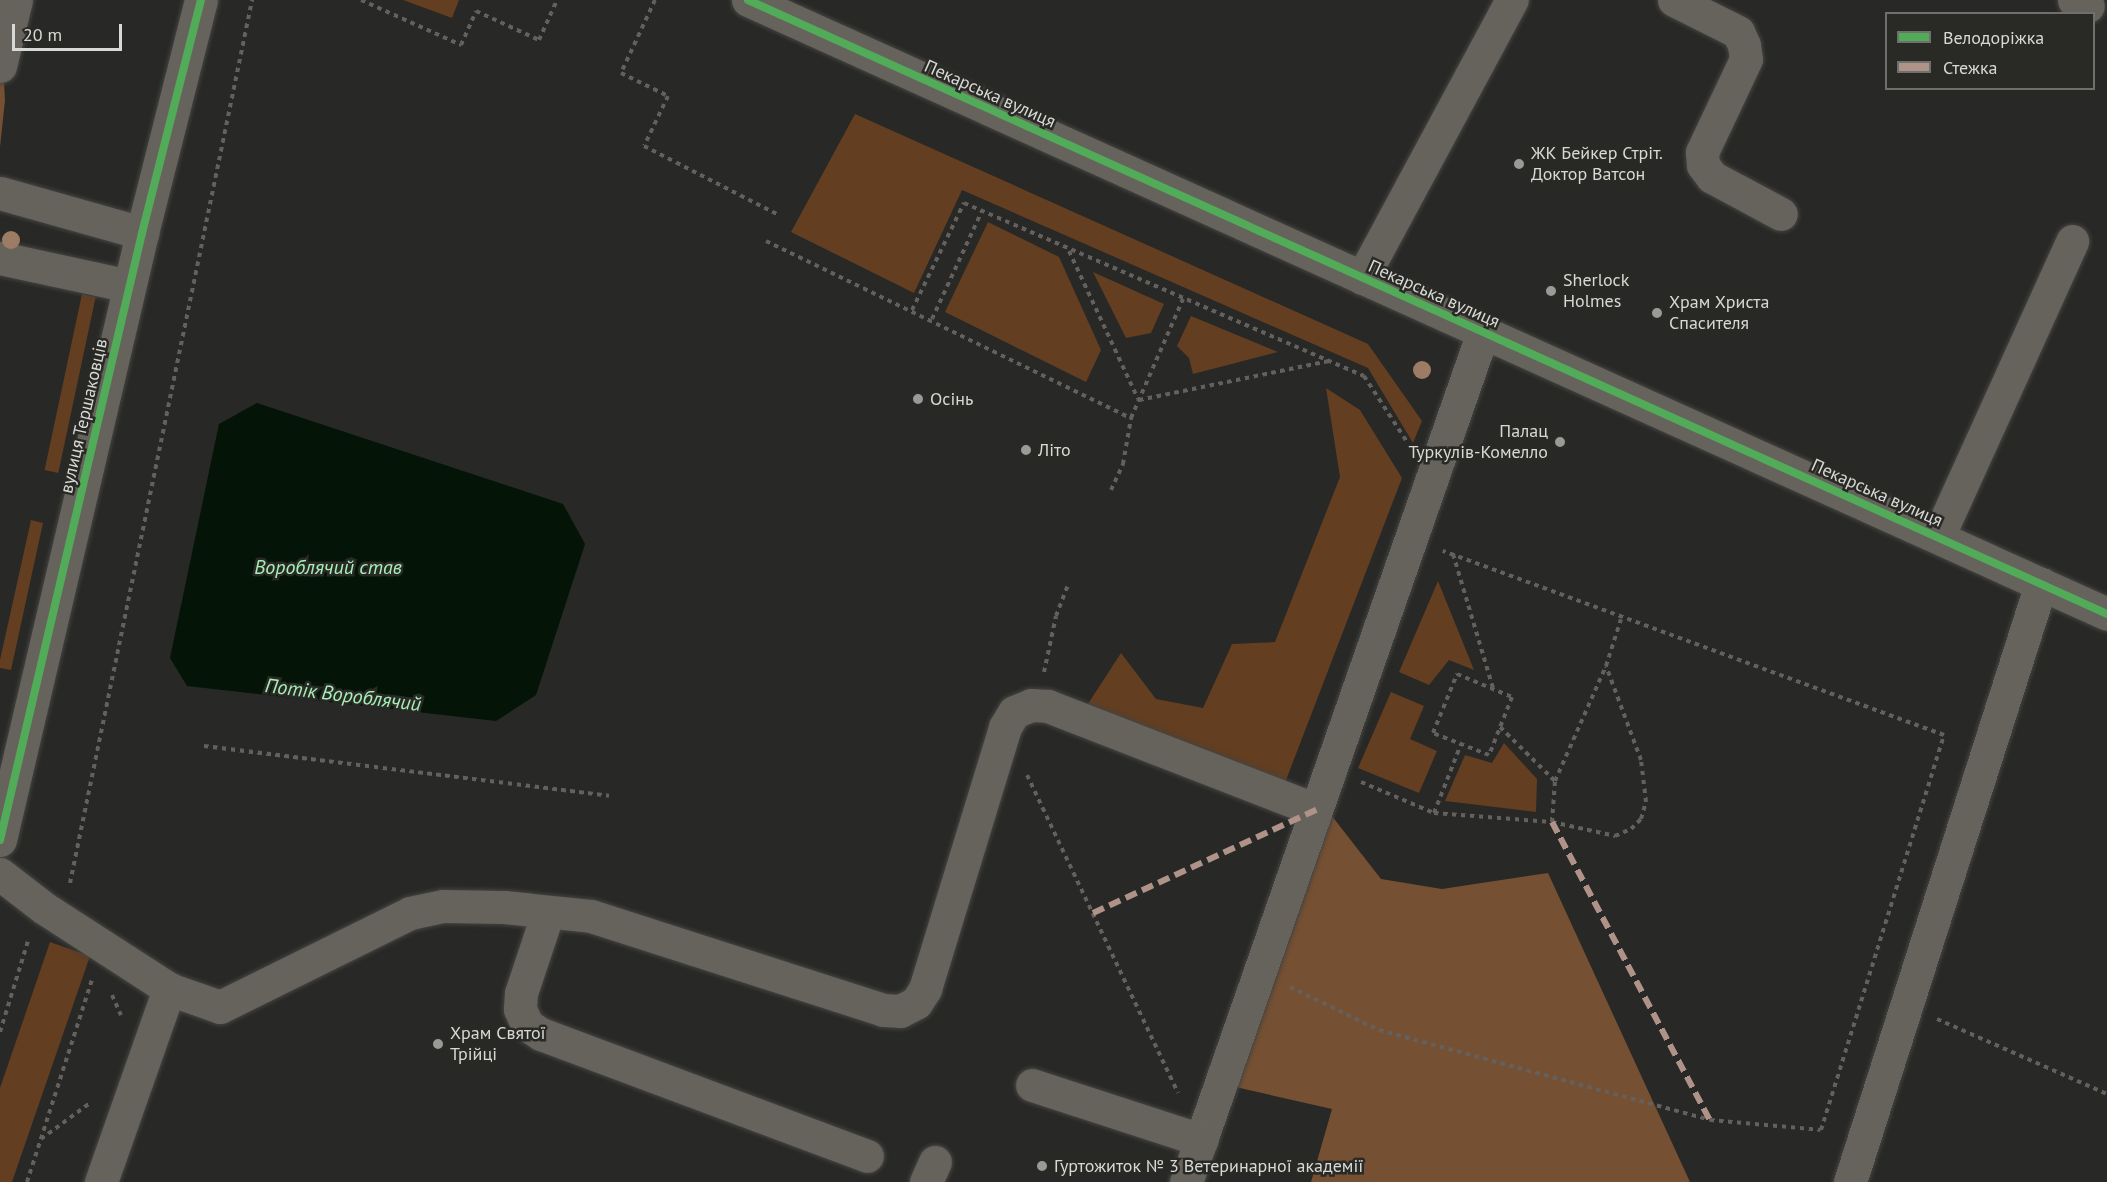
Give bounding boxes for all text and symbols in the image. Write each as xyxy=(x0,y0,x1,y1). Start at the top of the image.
scale bar xyxy=(15,12,124,50)
legend xyxy=(1885,12,2095,90)
text: 20 m xyxy=(23,23,62,46)
text: Велодоріжка xyxy=(1943,26,2044,49)
street label: Пекарська вулиця xyxy=(921,55,1059,133)
text: Стежка xyxy=(1943,56,1997,79)
place label: ЖК Бейкер Стріт. Доктор Ватсон xyxy=(1531,143,1663,186)
marker: ЖК Бейкер Стріт. Доктор Ватсон xyxy=(1512,157,1526,171)
street label: Пекарська вулиця xyxy=(1365,255,1503,333)
place label: Sherlock Holmes xyxy=(1563,270,1629,312)
marker: Sherlock Holmes xyxy=(1544,284,1558,298)
place label: Храм Христа Спасителя xyxy=(1669,292,1770,334)
marker: Храм Христа Спасителя xyxy=(1650,306,1664,320)
street label: вулиця Тершаковців xyxy=(56,336,112,496)
place label: Осінь xyxy=(930,388,973,410)
marker: Осінь xyxy=(911,392,925,406)
place label: Палац Туркулів-Комелло xyxy=(1409,421,1548,464)
marker: Палац Туркулів-Комелло xyxy=(1553,435,1567,449)
place label: Літо xyxy=(1038,439,1071,461)
marker: Літо xyxy=(1019,443,1033,457)
street label: Пекарська вулиця xyxy=(1808,454,1946,532)
water label: Вороблячий став xyxy=(254,555,402,579)
water label: Потік Вороблячий xyxy=(263,674,423,716)
place label: Храм Святої Трійці xyxy=(450,1023,546,1066)
marker: Храм Святої Трійці xyxy=(431,1037,445,1051)
place label: Гуртожиток № 3 Ветеринарної академії xyxy=(1054,1155,1363,1177)
marker: Гуртожиток № 3 Ветеринарної академії xyxy=(1035,1159,1049,1173)

